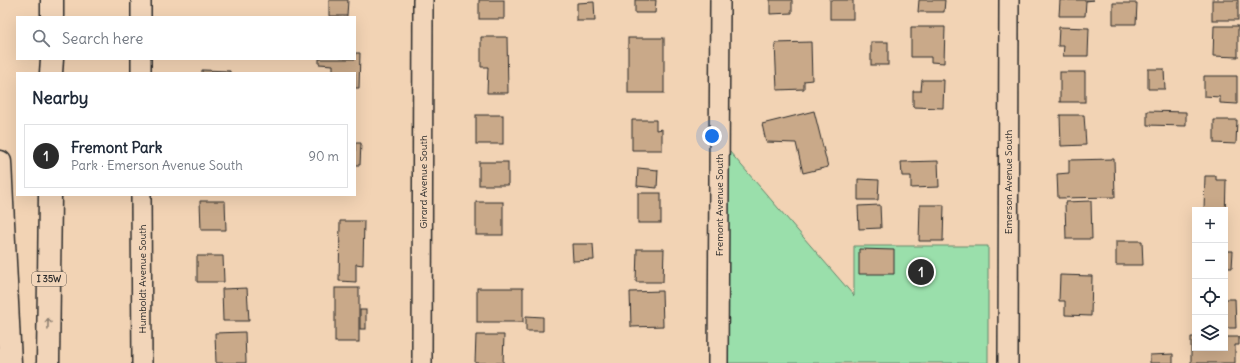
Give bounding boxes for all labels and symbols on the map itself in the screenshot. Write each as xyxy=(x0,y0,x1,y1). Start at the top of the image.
your location xyxy=(702,126,722,146)
street label: Emerson Avenue South xyxy=(1002,130,1015,234)
street label: Girard Avenue South xyxy=(417,135,430,229)
street label: Fremont Avenue South xyxy=(713,154,726,256)
street label: Humboldt Avenue South xyxy=(136,224,149,333)
pin: 1 xyxy=(908,257,934,287)
road number: I 35W xyxy=(32,272,66,286)
one-way arrow xyxy=(44,318,52,331)

